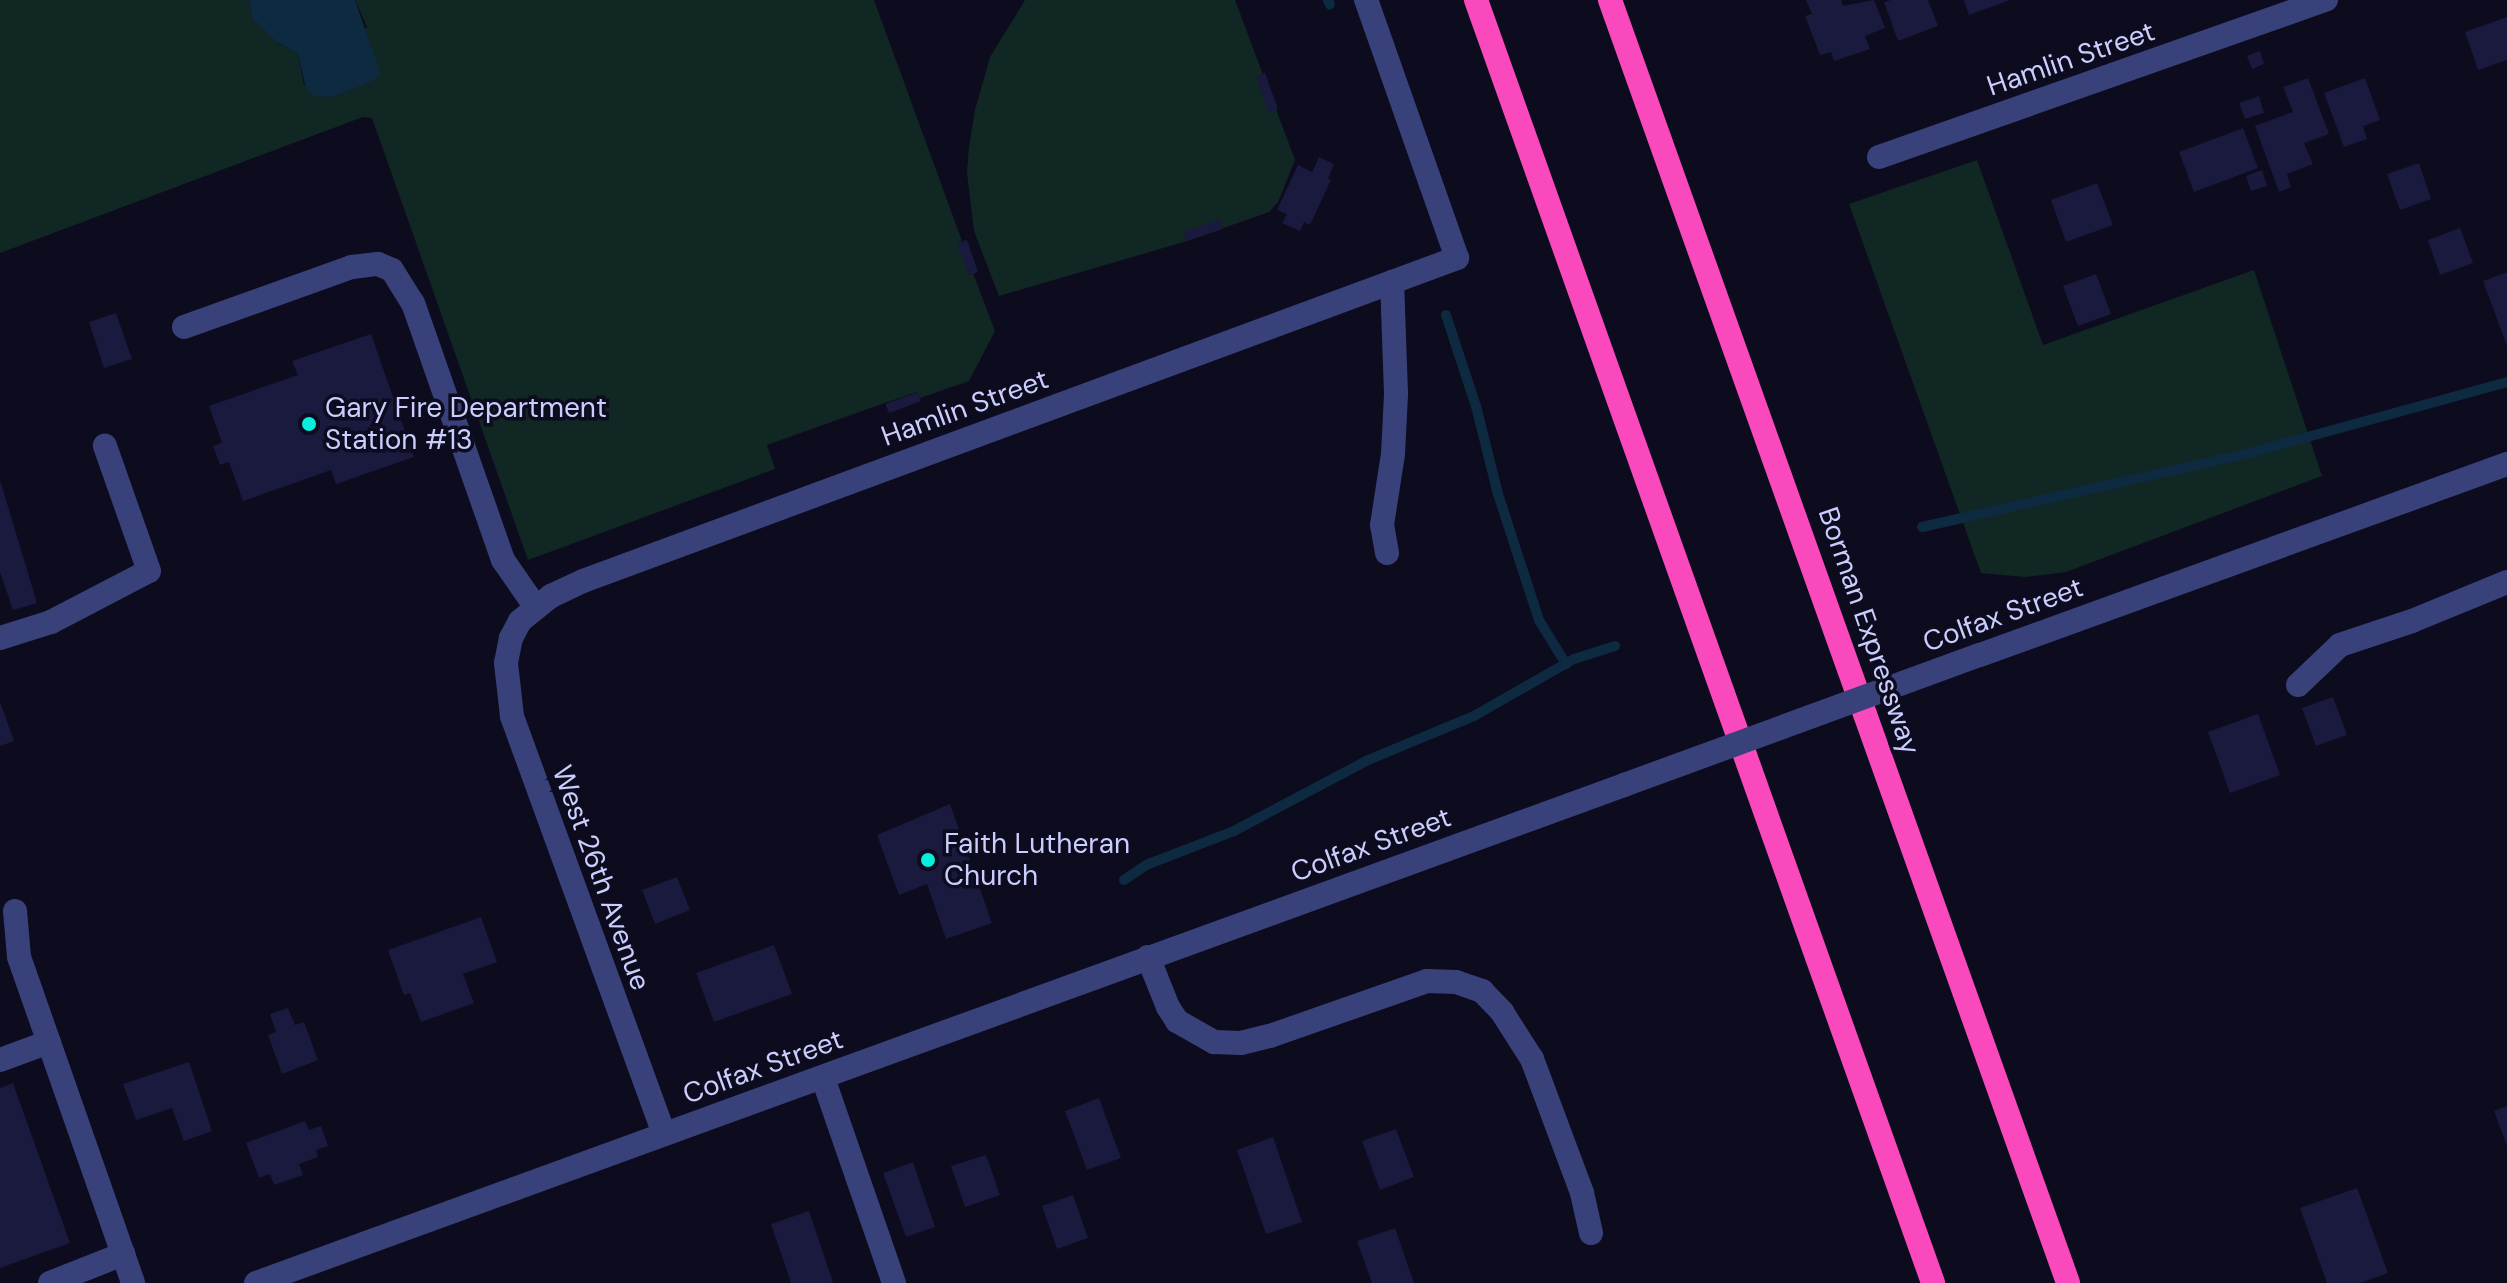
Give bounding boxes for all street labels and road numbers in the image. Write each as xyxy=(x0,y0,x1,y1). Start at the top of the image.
street label: Hamlin Street xyxy=(1983,15,2159,103)
street label: Hamlin Street xyxy=(877,362,1053,454)
street label: Borman Expressway xyxy=(1811,503,1927,759)
street label: Colfax Street xyxy=(1918,571,2088,659)
street label: West 26th Avenue xyxy=(545,761,657,995)
street label: Colfax Street xyxy=(1286,801,1456,889)
street label: Colfax Street xyxy=(678,1023,848,1111)

